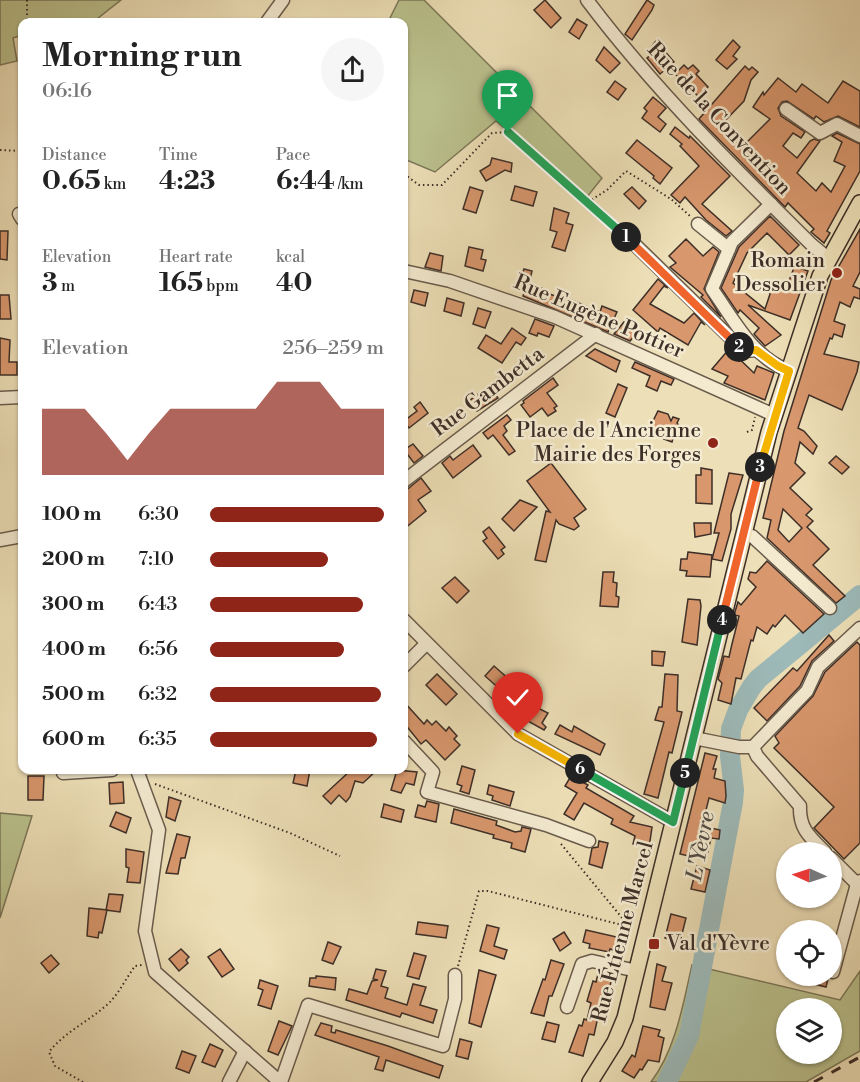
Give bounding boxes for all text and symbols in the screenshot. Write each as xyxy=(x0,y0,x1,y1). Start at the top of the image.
text: Morning run xyxy=(42,36,242,77)
street label: Rue de la Convention xyxy=(641,37,797,201)
button: share xyxy=(321,38,384,101)
pin xyxy=(482,70,533,132)
text: 06:16 xyxy=(42,79,92,104)
icon: arrive xyxy=(491,79,524,112)
text: Distance xyxy=(42,145,107,165)
text: Time xyxy=(159,145,198,165)
text: Pace xyxy=(276,145,310,165)
text: 0.65 xyxy=(42,165,101,197)
text: 4:23 xyxy=(159,165,215,197)
text: 6:44 xyxy=(276,165,335,197)
text: km xyxy=(101,174,126,194)
text: /km xyxy=(335,174,363,194)
pin: 1 xyxy=(611,222,641,252)
text: 1 xyxy=(622,227,630,247)
text: Elevation xyxy=(42,247,111,267)
text: Heart rate xyxy=(159,247,233,267)
text: kcal xyxy=(276,247,305,267)
place label: Romain Dessolier xyxy=(735,248,825,298)
marker: Romain Dessolier xyxy=(830,266,844,280)
text: 3 xyxy=(42,267,58,299)
text: 165 xyxy=(159,267,203,299)
text: 40 xyxy=(276,267,312,299)
street label: Rue Eugène Pottier xyxy=(510,269,688,365)
text: m xyxy=(58,276,75,296)
text: bpm xyxy=(203,276,239,296)
pin: 2 xyxy=(724,332,754,362)
text: Elevation xyxy=(42,336,129,361)
text: 256–259 m xyxy=(283,336,384,361)
text: 2 xyxy=(734,337,744,357)
street label: Rue Gambetta xyxy=(427,341,550,443)
place label: Place de l'Ancienne Mairie des Forges xyxy=(516,418,701,468)
marker: Place de l'Ancienne Mairie des Forges xyxy=(706,436,720,450)
pin: 3 xyxy=(745,452,775,482)
text: 3 xyxy=(755,457,765,477)
text: 100 m xyxy=(42,502,101,527)
text: 6:30 xyxy=(138,502,179,527)
text: 200 m xyxy=(42,547,105,572)
text: 7:10 xyxy=(138,547,174,572)
text: 300 m xyxy=(42,592,105,617)
text: 6:43 xyxy=(138,592,178,617)
pin: 4 xyxy=(707,605,737,635)
text: 4 xyxy=(717,610,727,630)
text: 400 m xyxy=(42,637,106,662)
text: 6:56 xyxy=(138,637,178,662)
pin xyxy=(492,672,543,734)
icon: check xyxy=(501,681,534,714)
text: 500 m xyxy=(42,682,105,707)
text: 6:32 xyxy=(138,682,177,707)
text: 600 m xyxy=(42,727,105,752)
text: 6:35 xyxy=(138,727,177,752)
pin: 6 xyxy=(565,754,595,784)
pin: 5 xyxy=(670,758,700,788)
text: 6 xyxy=(575,759,585,779)
text: 5 xyxy=(680,763,690,783)
water label: L'Yèvre xyxy=(681,809,721,884)
street label: Rue Étienne Marcel xyxy=(584,838,660,1025)
north arrow xyxy=(776,842,842,908)
map controls xyxy=(776,842,842,1064)
button: locate xyxy=(776,920,842,986)
place label: Val d'Yèvre xyxy=(665,931,770,957)
marker: Val d'Yèvre xyxy=(647,937,661,951)
button: layers xyxy=(776,998,842,1064)

